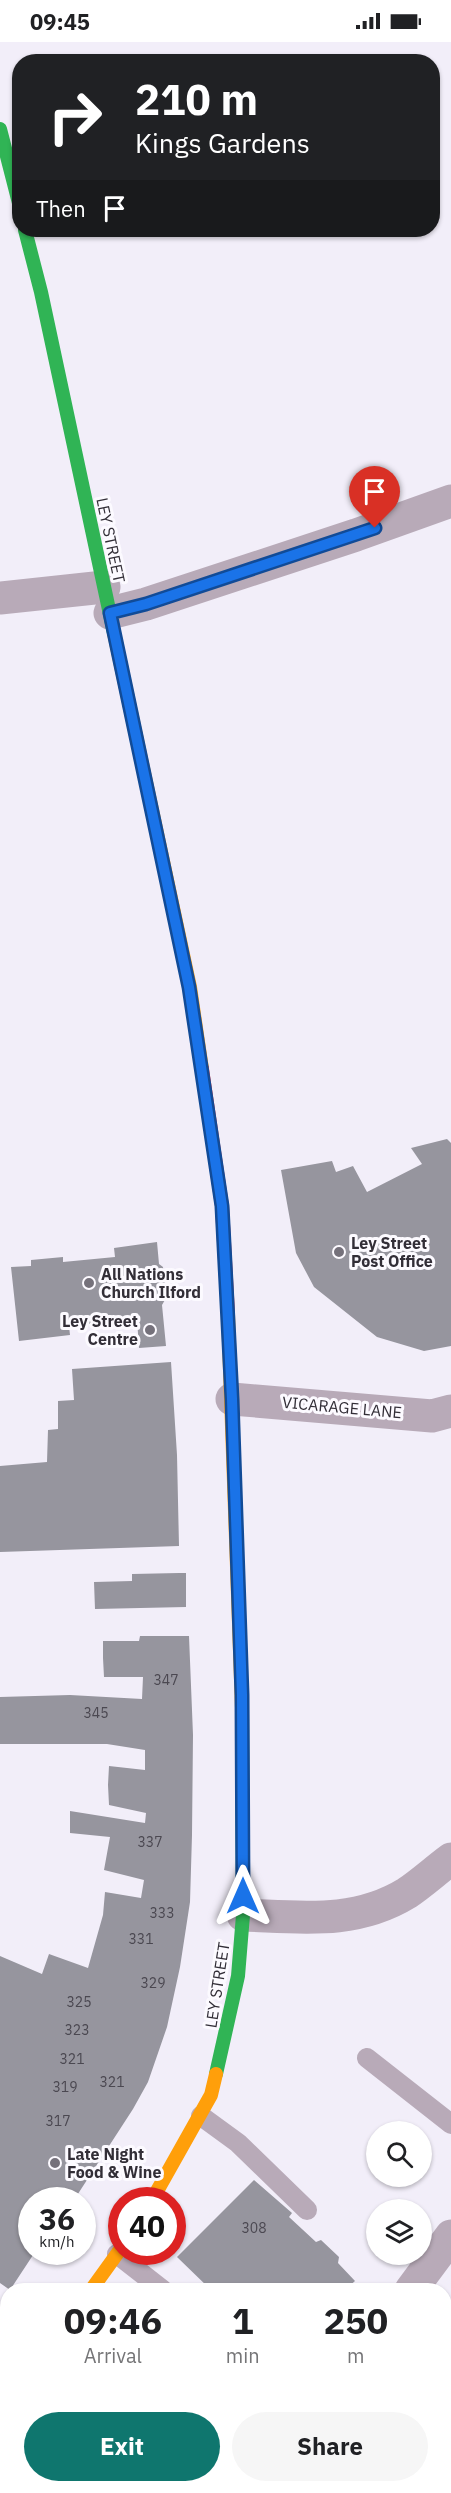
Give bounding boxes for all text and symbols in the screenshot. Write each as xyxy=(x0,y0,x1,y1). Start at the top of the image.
text: 09:45 xyxy=(30,7,90,36)
text: 210 m xyxy=(135,72,258,127)
icon: right xyxy=(36,78,114,156)
text: Kings Gardens xyxy=(135,125,310,160)
icon: arrive xyxy=(98,192,131,225)
text: Then xyxy=(36,194,86,223)
pin xyxy=(349,466,400,528)
icon: arrive xyxy=(358,475,391,508)
street label: LEY STREET xyxy=(92,496,130,584)
place label: Ley Street Post Office xyxy=(351,1233,433,1271)
marker: Ley Street Post Office xyxy=(332,1245,346,1259)
place label: All Nations Church Ilford xyxy=(101,1264,201,1302)
marker: All Nations Church Ilford xyxy=(82,1276,96,1290)
place label: Ley Street Centre xyxy=(62,1311,138,1349)
marker: Ley Street Centre xyxy=(143,1323,157,1337)
street label: VICARAGE LANE xyxy=(281,1392,403,1422)
house number: 347 xyxy=(153,1671,179,1689)
house number: 345 xyxy=(83,1704,109,1722)
house number: 337 xyxy=(137,1833,163,1851)
position arrow xyxy=(211,1864,275,1928)
house number: 333 xyxy=(149,1904,175,1922)
house number: 331 xyxy=(128,1930,154,1948)
street label: LEY STREET xyxy=(200,1941,234,2029)
house number: 329 xyxy=(140,1974,166,1992)
house number: 325 xyxy=(66,1993,92,2011)
house number: 323 xyxy=(64,2021,90,2039)
house number: 321 xyxy=(59,2050,85,2068)
house number: 321 xyxy=(99,2073,125,2091)
house number: 319 xyxy=(52,2078,78,2096)
house number: 317 xyxy=(45,2112,71,2130)
map controls xyxy=(366,2121,432,2265)
button: search xyxy=(366,2121,432,2187)
place label: Late Night Food & Wine xyxy=(67,2144,161,2182)
marker: Late Night Food & Wine xyxy=(48,2156,62,2170)
speed limit sign: 40 xyxy=(108,2187,186,2265)
text: 36 xyxy=(39,2199,75,2238)
button: layers xyxy=(366,2199,432,2265)
house number: 308 xyxy=(241,2219,267,2237)
text: km/h xyxy=(39,2232,75,2251)
text: 09:46 xyxy=(64,2297,162,2344)
text: 1 xyxy=(232,2297,254,2344)
text: 250 xyxy=(323,2297,388,2344)
text: Arrival xyxy=(84,2342,142,2369)
text: min xyxy=(226,2342,260,2369)
text: m xyxy=(347,2342,365,2369)
button: Exit xyxy=(24,2412,220,2481)
button: Share xyxy=(232,2412,428,2481)

